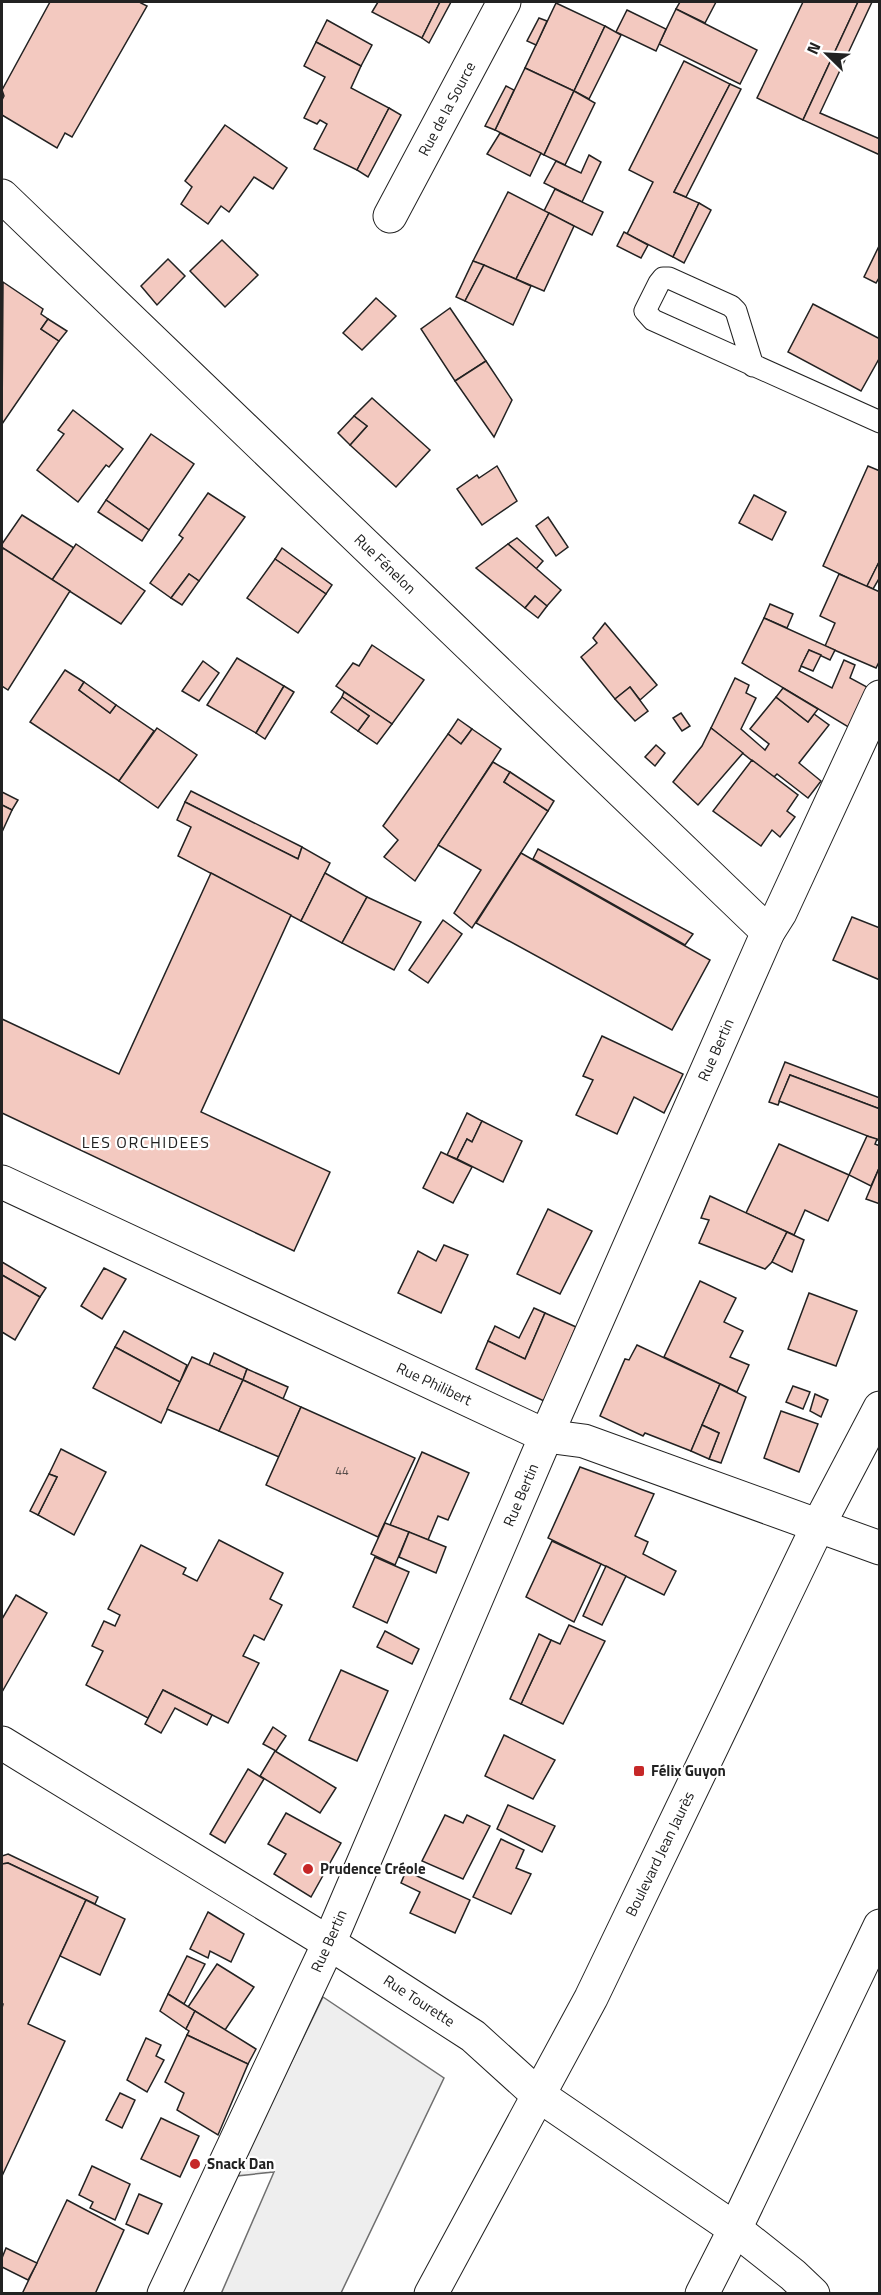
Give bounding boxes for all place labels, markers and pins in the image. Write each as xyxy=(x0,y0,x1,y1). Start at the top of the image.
place label: Félix Guyon xyxy=(651,1759,726,1782)
marker: Félix Guyon xyxy=(632,1764,646,1778)
place label: Prudence Créole xyxy=(320,1857,426,1880)
marker: Prudence Créole xyxy=(301,1862,315,1876)
place label: Snack Dan xyxy=(207,2152,274,2175)
marker: Snack Dan xyxy=(188,2157,202,2171)

